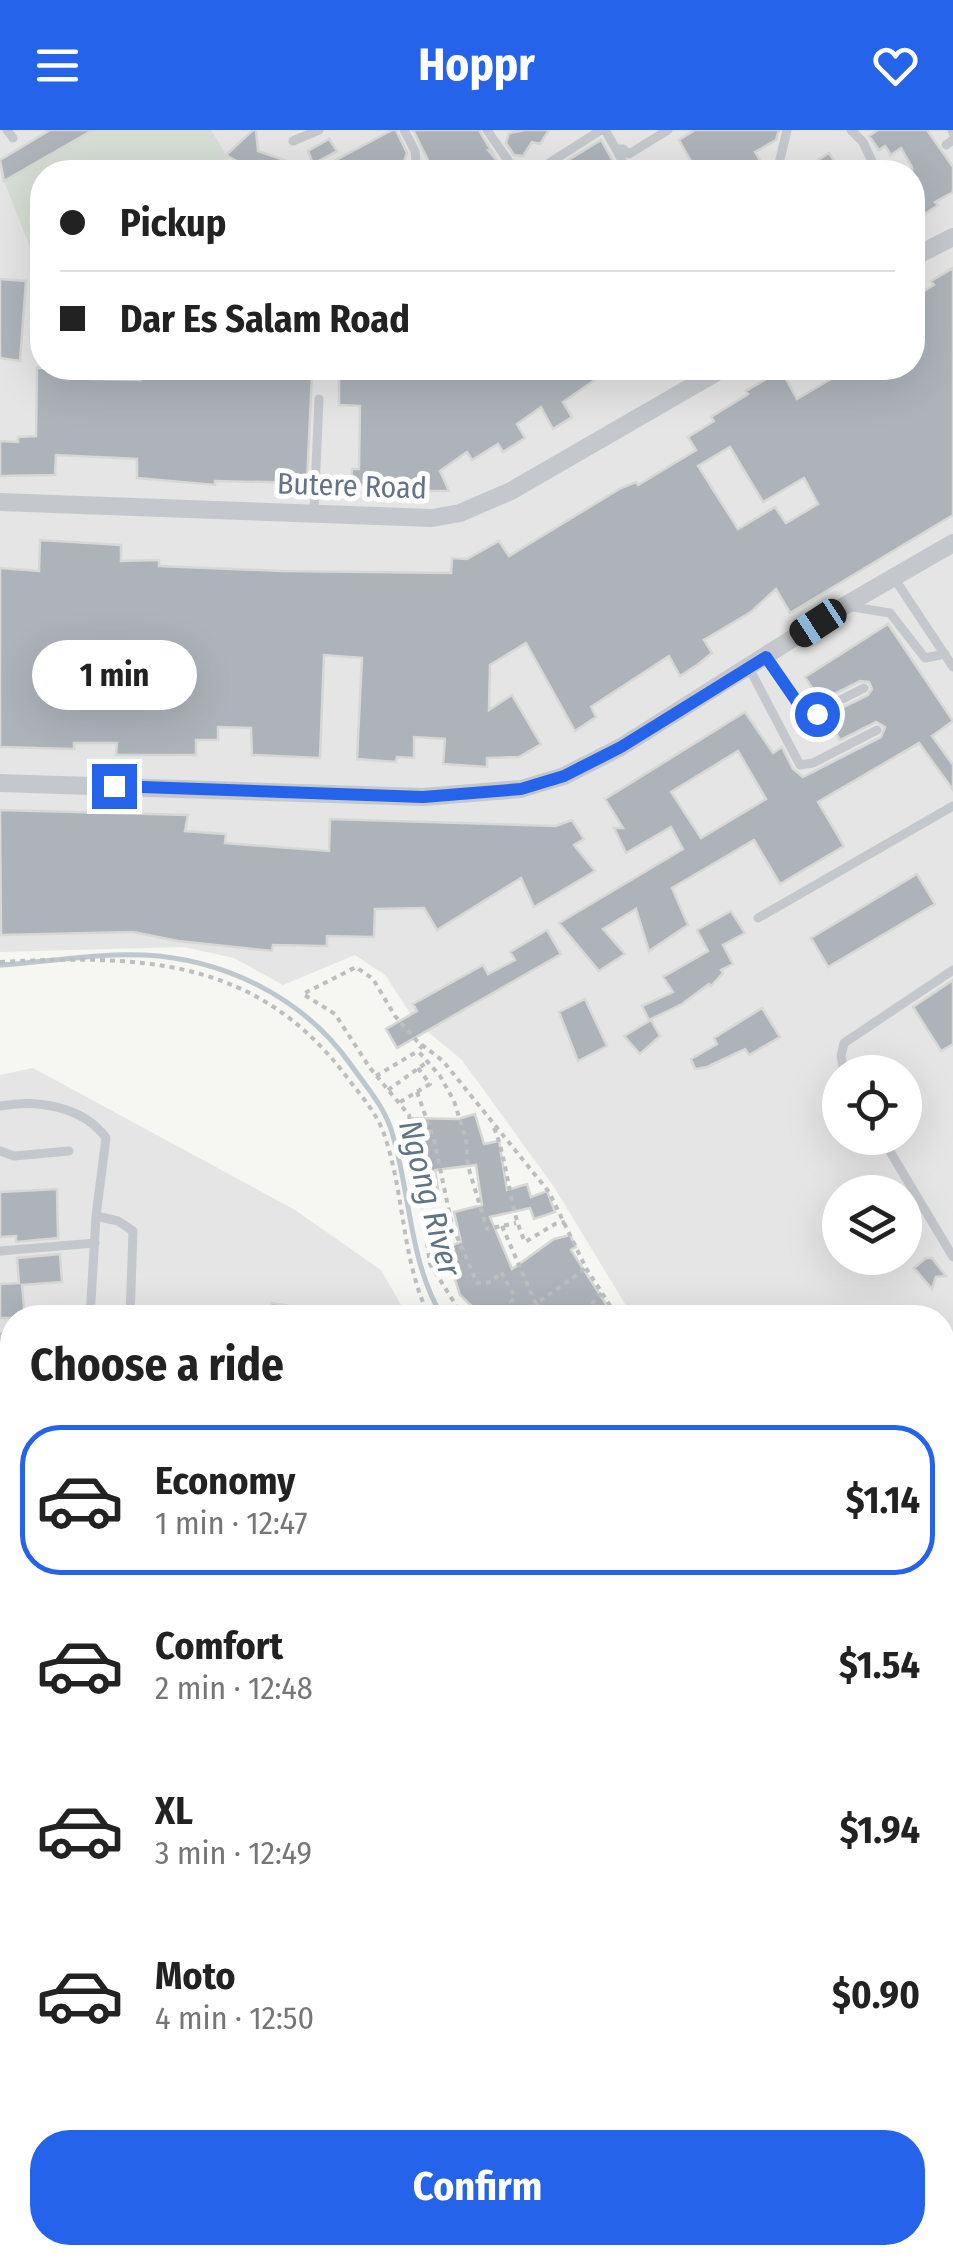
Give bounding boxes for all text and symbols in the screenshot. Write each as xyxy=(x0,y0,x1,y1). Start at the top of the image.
icon: menu xyxy=(30,38,85,93)
text: Hoppr xyxy=(418,38,535,92)
icon: heart xyxy=(868,38,923,93)
text: Pickup xyxy=(120,200,226,246)
text: Dar Es Salam Road xyxy=(120,296,410,342)
street label: Butere Road xyxy=(276,465,428,507)
car xyxy=(785,594,851,652)
callout: 1 min xyxy=(32,641,196,711)
text: 1 min xyxy=(80,656,149,694)
route start xyxy=(795,692,840,737)
route end xyxy=(92,764,137,809)
map controls xyxy=(822,1055,922,1275)
button: locate xyxy=(822,1055,922,1155)
water label: Ngong River xyxy=(391,1116,469,1281)
button: layers xyxy=(822,1175,922,1275)
text: Choose a ride xyxy=(30,1338,284,1392)
icon: car xyxy=(35,1455,125,1545)
text: Economy xyxy=(155,1458,295,1504)
text: $1.14 xyxy=(846,1477,920,1523)
text: 1 min · 12:47 xyxy=(155,1504,307,1542)
icon: car xyxy=(35,1620,125,1710)
text: Comfort xyxy=(155,1623,283,1669)
text: $1.54 xyxy=(839,1642,920,1688)
text: 2 min · 12:48 xyxy=(155,1669,313,1707)
icon: car xyxy=(35,1785,125,1875)
text: XL xyxy=(155,1788,193,1834)
text: $1.94 xyxy=(840,1807,920,1853)
text: 3 min · 12:49 xyxy=(155,1834,312,1872)
icon: car xyxy=(35,1950,125,2040)
text: Moto xyxy=(155,1953,236,1999)
text: $0.90 xyxy=(832,1972,920,2018)
text: 4 min · 12:50 xyxy=(155,1999,314,2037)
button: Confirm xyxy=(30,2130,925,2245)

